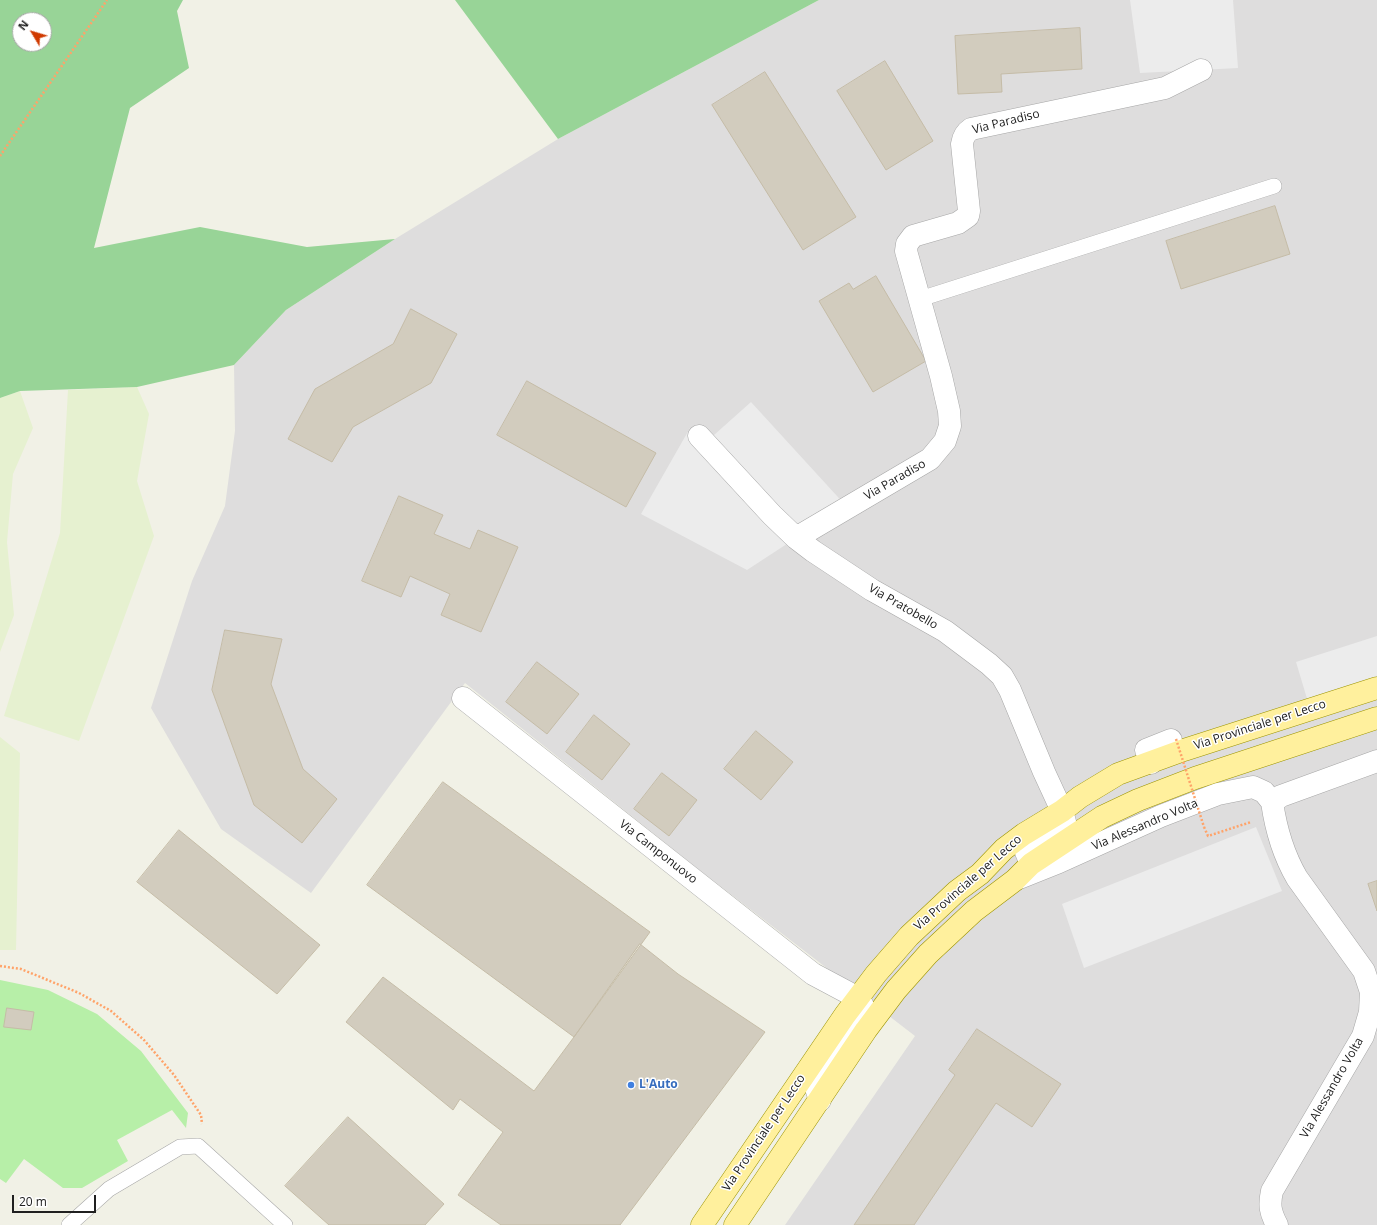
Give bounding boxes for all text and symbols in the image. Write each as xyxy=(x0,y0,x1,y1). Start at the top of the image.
north arrow xyxy=(12,12,52,52)
text: N xyxy=(14,17,32,33)
street label: Via Paradiso xyxy=(971,107,1041,137)
street label: Via Paradiso xyxy=(862,457,928,503)
street label: Via Pratobello xyxy=(866,581,940,633)
street label: Via Provinciale per Lecco xyxy=(1192,697,1328,753)
street label: Via Alessandro Volta xyxy=(1090,796,1200,854)
street label: Via Camponuovo xyxy=(616,817,700,887)
street label: Via Provinciale per Lecco xyxy=(911,832,1025,934)
street label: Via Alessandro Volta xyxy=(1297,1035,1367,1141)
street label: Via Provinciale per Lecco xyxy=(719,1072,809,1194)
place label: L'Auto xyxy=(639,1078,678,1092)
marker: L'Auto xyxy=(626,1080,636,1090)
scale bar xyxy=(14,1187,98,1213)
text: 20 m xyxy=(19,1193,47,1210)

